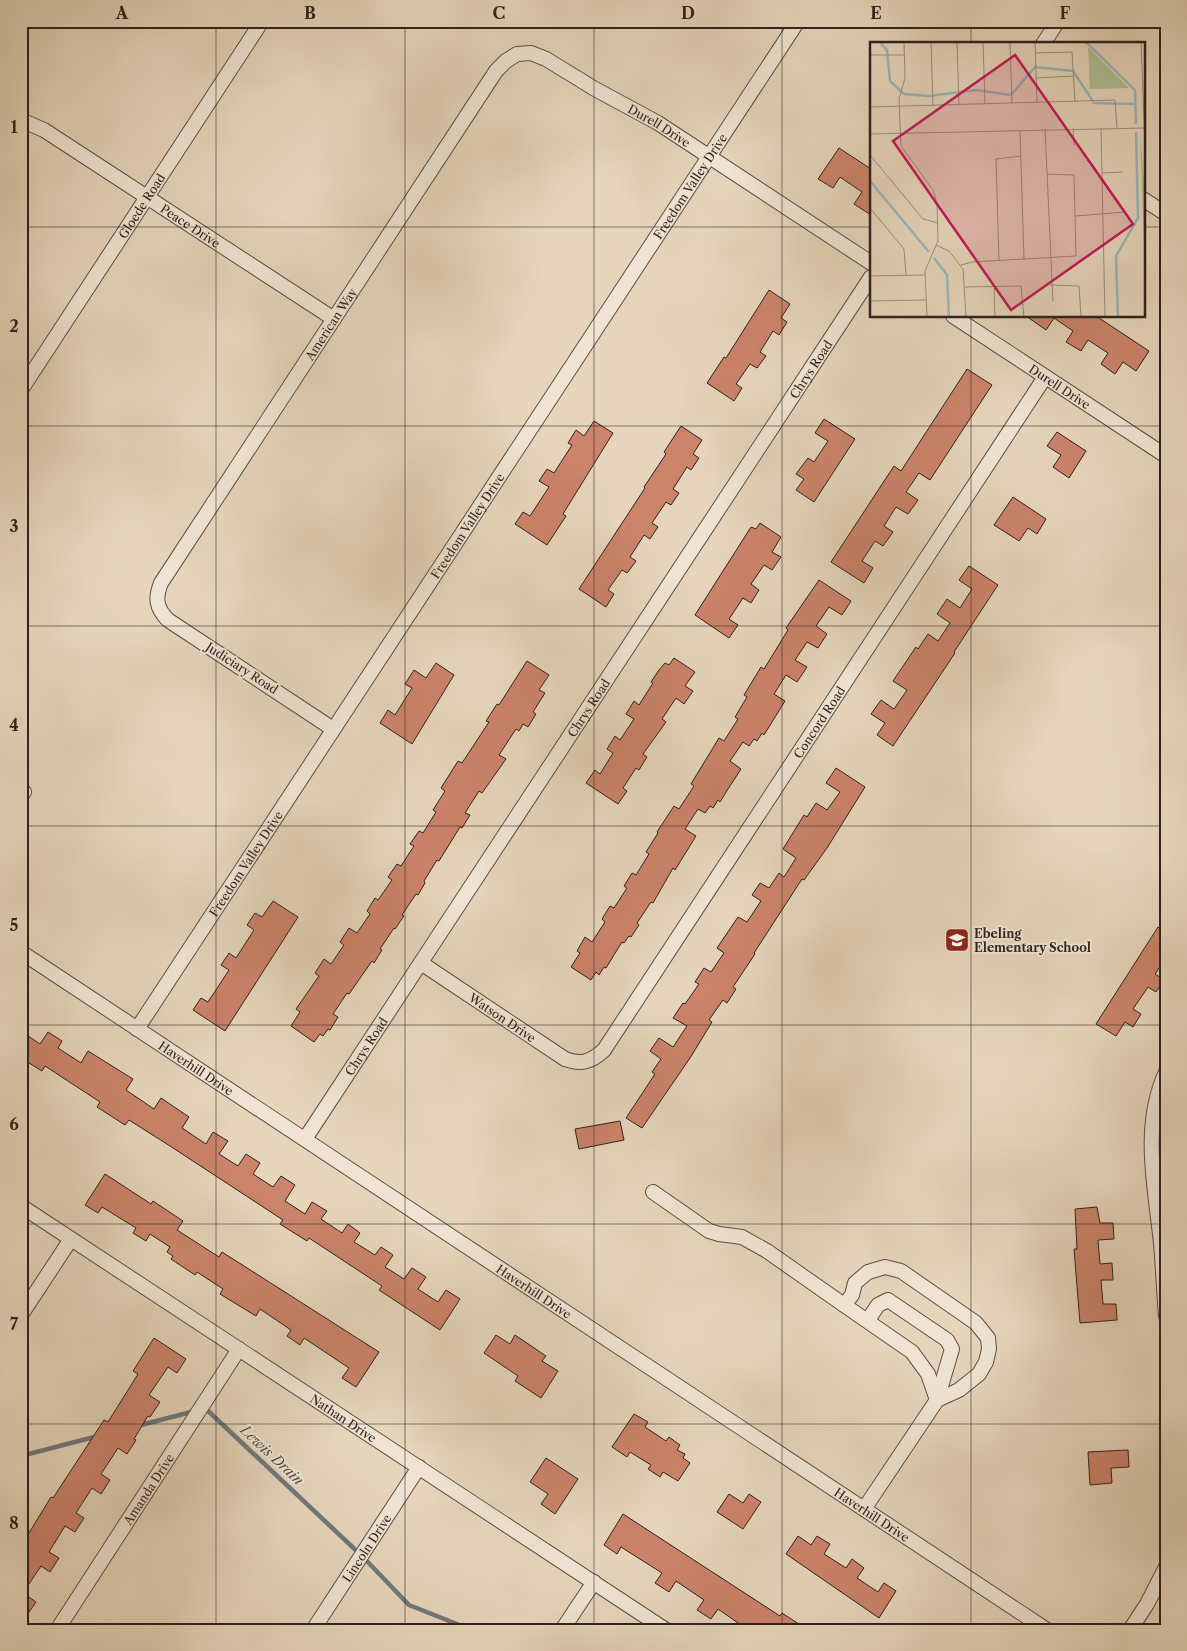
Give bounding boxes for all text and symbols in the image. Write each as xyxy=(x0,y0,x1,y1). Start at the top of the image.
text: A xyxy=(115,3,129,23)
text: B xyxy=(304,3,316,23)
text: C xyxy=(493,3,505,23)
text: D xyxy=(681,3,695,23)
text: E xyxy=(870,3,882,23)
text: F xyxy=(1060,3,1071,23)
inset map xyxy=(870,42,1144,318)
street label: Durell Drive xyxy=(626,101,694,150)
text: 1 xyxy=(10,117,18,137)
street label: Freedom Valley Drive xyxy=(650,130,730,242)
street label: Gloede Road xyxy=(115,170,168,241)
street label: Peace Drive xyxy=(158,201,223,251)
street label: American Way xyxy=(301,285,360,364)
text: 2 xyxy=(9,316,19,336)
street label: Chrys Road xyxy=(786,337,835,401)
street label: Durell Drive xyxy=(1026,361,1094,412)
street label: Freedom Valley Drive xyxy=(427,470,507,581)
text: 3 xyxy=(9,516,19,536)
street label: Judiciary Road xyxy=(201,638,281,697)
street label: Chrys Road xyxy=(564,675,613,740)
street label: Concord Road xyxy=(790,683,848,761)
text: 4 xyxy=(9,715,19,735)
street label: Freedom Valley Drive xyxy=(206,808,286,919)
text: 5 xyxy=(10,915,19,935)
place label: Ebeling Elementary School xyxy=(974,926,1091,955)
school or university icon: Ebeling Elementary School xyxy=(944,927,970,953)
street label: Watson Drive xyxy=(465,989,539,1045)
street label: Chrys Road xyxy=(341,1014,391,1078)
street label: Haverhill Drive xyxy=(156,1038,237,1098)
text: 6 xyxy=(9,1114,19,1134)
street label: Haverhill Drive xyxy=(494,1261,575,1321)
text: 7 xyxy=(10,1314,19,1334)
street label: Nathan Drive xyxy=(308,1391,380,1445)
water label: Lewis Drain xyxy=(236,1420,307,1489)
street label: Amanda Drive xyxy=(119,1450,177,1528)
street label: Haverhill Drive xyxy=(832,1484,913,1545)
street label: Lincoln Drive xyxy=(339,1511,394,1585)
text: 8 xyxy=(9,1513,19,1533)

